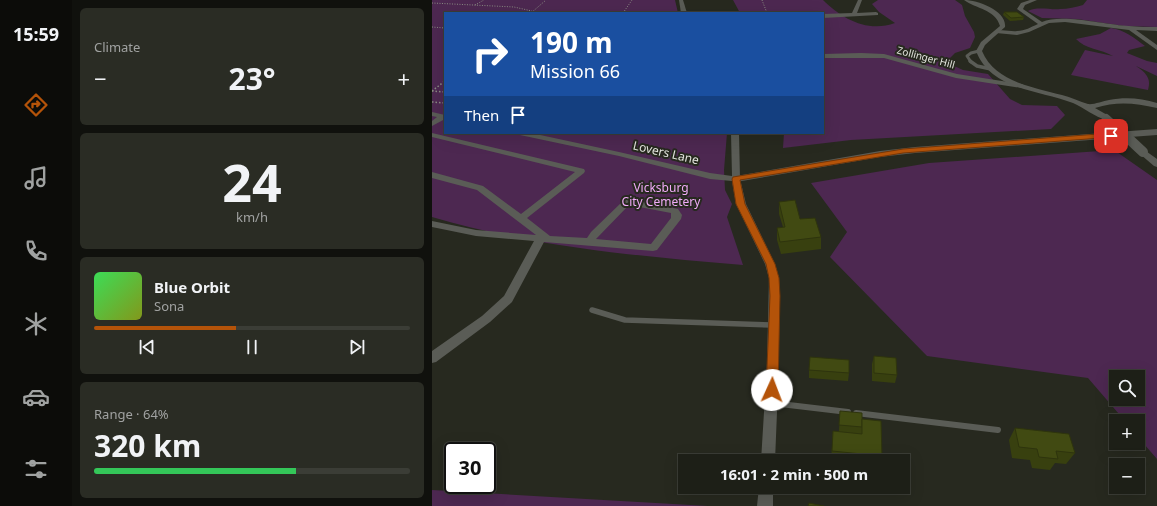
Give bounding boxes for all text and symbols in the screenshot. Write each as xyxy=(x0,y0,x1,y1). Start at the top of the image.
text: 15:59 xyxy=(13,22,59,46)
text: 190 m xyxy=(530,23,613,61)
icon: right xyxy=(464,28,516,80)
text: Climate xyxy=(94,38,140,56)
street label: Zollinger Hill xyxy=(896,43,956,71)
text: 23° xyxy=(228,58,276,99)
text: Mission 66 xyxy=(530,59,620,83)
text: − xyxy=(94,63,107,93)
text: + xyxy=(397,63,410,93)
icon: directions xyxy=(22,91,50,119)
icon: arrive xyxy=(507,104,529,126)
text: Then xyxy=(464,105,499,125)
pin xyxy=(1094,119,1128,153)
icon: arrive xyxy=(1100,125,1122,147)
street label: Lovers Lane xyxy=(631,137,701,168)
text: 24 xyxy=(222,146,282,217)
icon: music xyxy=(22,164,50,192)
park label: Vicksburg City Cemetery xyxy=(622,179,701,210)
text: km/h xyxy=(236,208,268,226)
icon: phone xyxy=(22,237,50,265)
text: Blue Orbit xyxy=(154,277,230,297)
text: Sona xyxy=(154,297,184,315)
icon: climate xyxy=(22,310,50,338)
icon: previous xyxy=(136,336,158,358)
icon: pause xyxy=(241,336,263,358)
icon: next xyxy=(346,336,368,358)
position arrow xyxy=(751,369,793,411)
map controls xyxy=(1109,370,1145,494)
button: search xyxy=(1109,370,1145,406)
icon: car xyxy=(22,383,50,411)
text: Range · 64% xyxy=(94,405,169,423)
button: + xyxy=(1109,414,1145,450)
text: 320 km xyxy=(94,425,201,466)
speed limit sign: 30 xyxy=(444,442,496,494)
icon: filters xyxy=(22,455,50,483)
button: − xyxy=(1109,458,1145,494)
text: 16:01 · 2 min · 500 m xyxy=(720,464,868,484)

